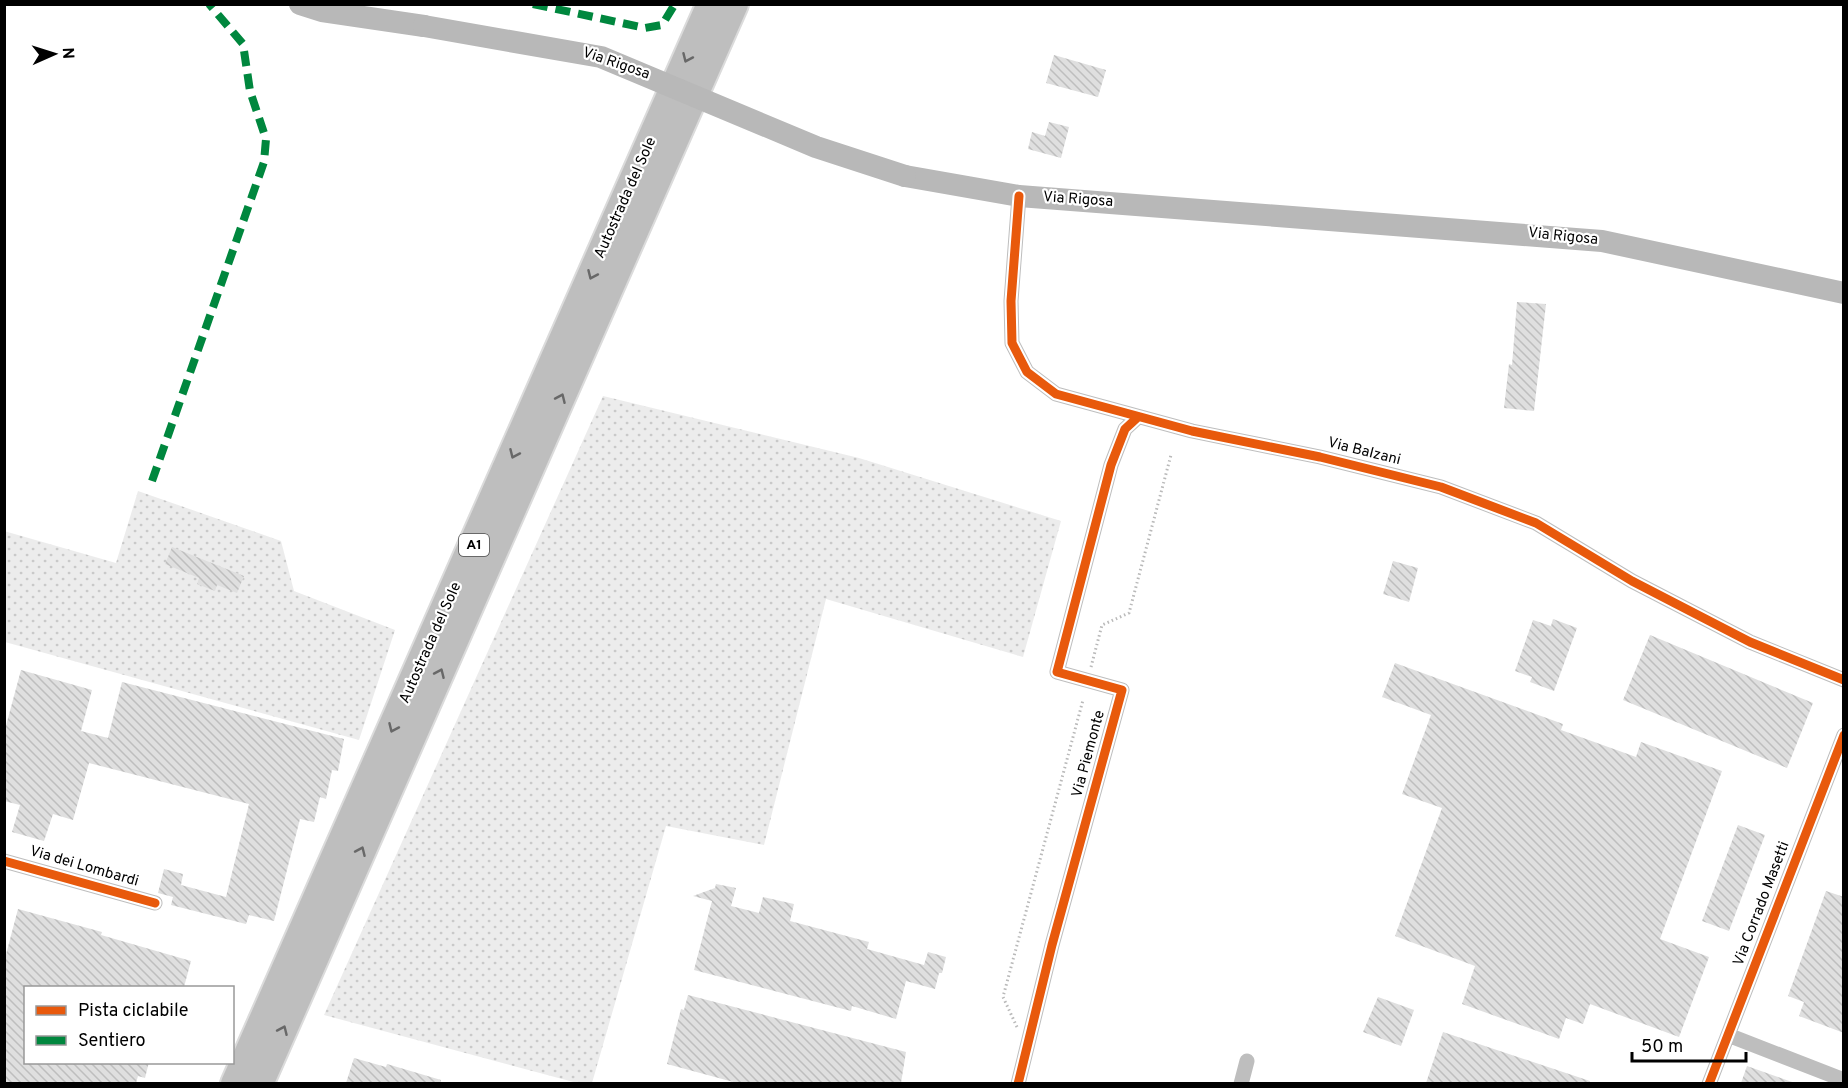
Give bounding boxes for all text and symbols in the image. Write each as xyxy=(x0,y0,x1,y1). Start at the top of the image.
north arrow xyxy=(24,24,84,84)
street label: Via Rigosa xyxy=(580,44,652,84)
text: N xyxy=(57,47,77,60)
one-way arrow xyxy=(683,52,695,63)
street label: Autostrada del Sole xyxy=(591,134,661,262)
street label: Via Rigosa xyxy=(1042,188,1114,212)
street label: Via Rigosa xyxy=(1527,224,1599,250)
one-way arrow xyxy=(588,269,600,280)
one-way arrow xyxy=(554,394,566,405)
street label: Via Balzani xyxy=(1325,434,1403,470)
one-way arrow xyxy=(509,448,521,459)
road number: A1 xyxy=(459,534,489,556)
street label: Autostrada del Sole xyxy=(396,579,466,707)
one-way arrow xyxy=(433,668,445,679)
street label: Via Piemonte xyxy=(1068,708,1110,800)
one-way arrow xyxy=(388,722,400,733)
street label: Via Corrado Masetti xyxy=(1730,839,1794,969)
street label: Via dei Lombardi xyxy=(27,842,141,892)
one-way arrow xyxy=(354,847,366,858)
legend xyxy=(24,986,234,1064)
text: Pista ciclabile xyxy=(78,1000,188,1023)
one-way arrow xyxy=(276,1025,288,1036)
scale bar xyxy=(1632,1025,1746,1063)
text: Sentiero xyxy=(78,1030,146,1053)
text: 50 m xyxy=(1641,1036,1683,1059)

